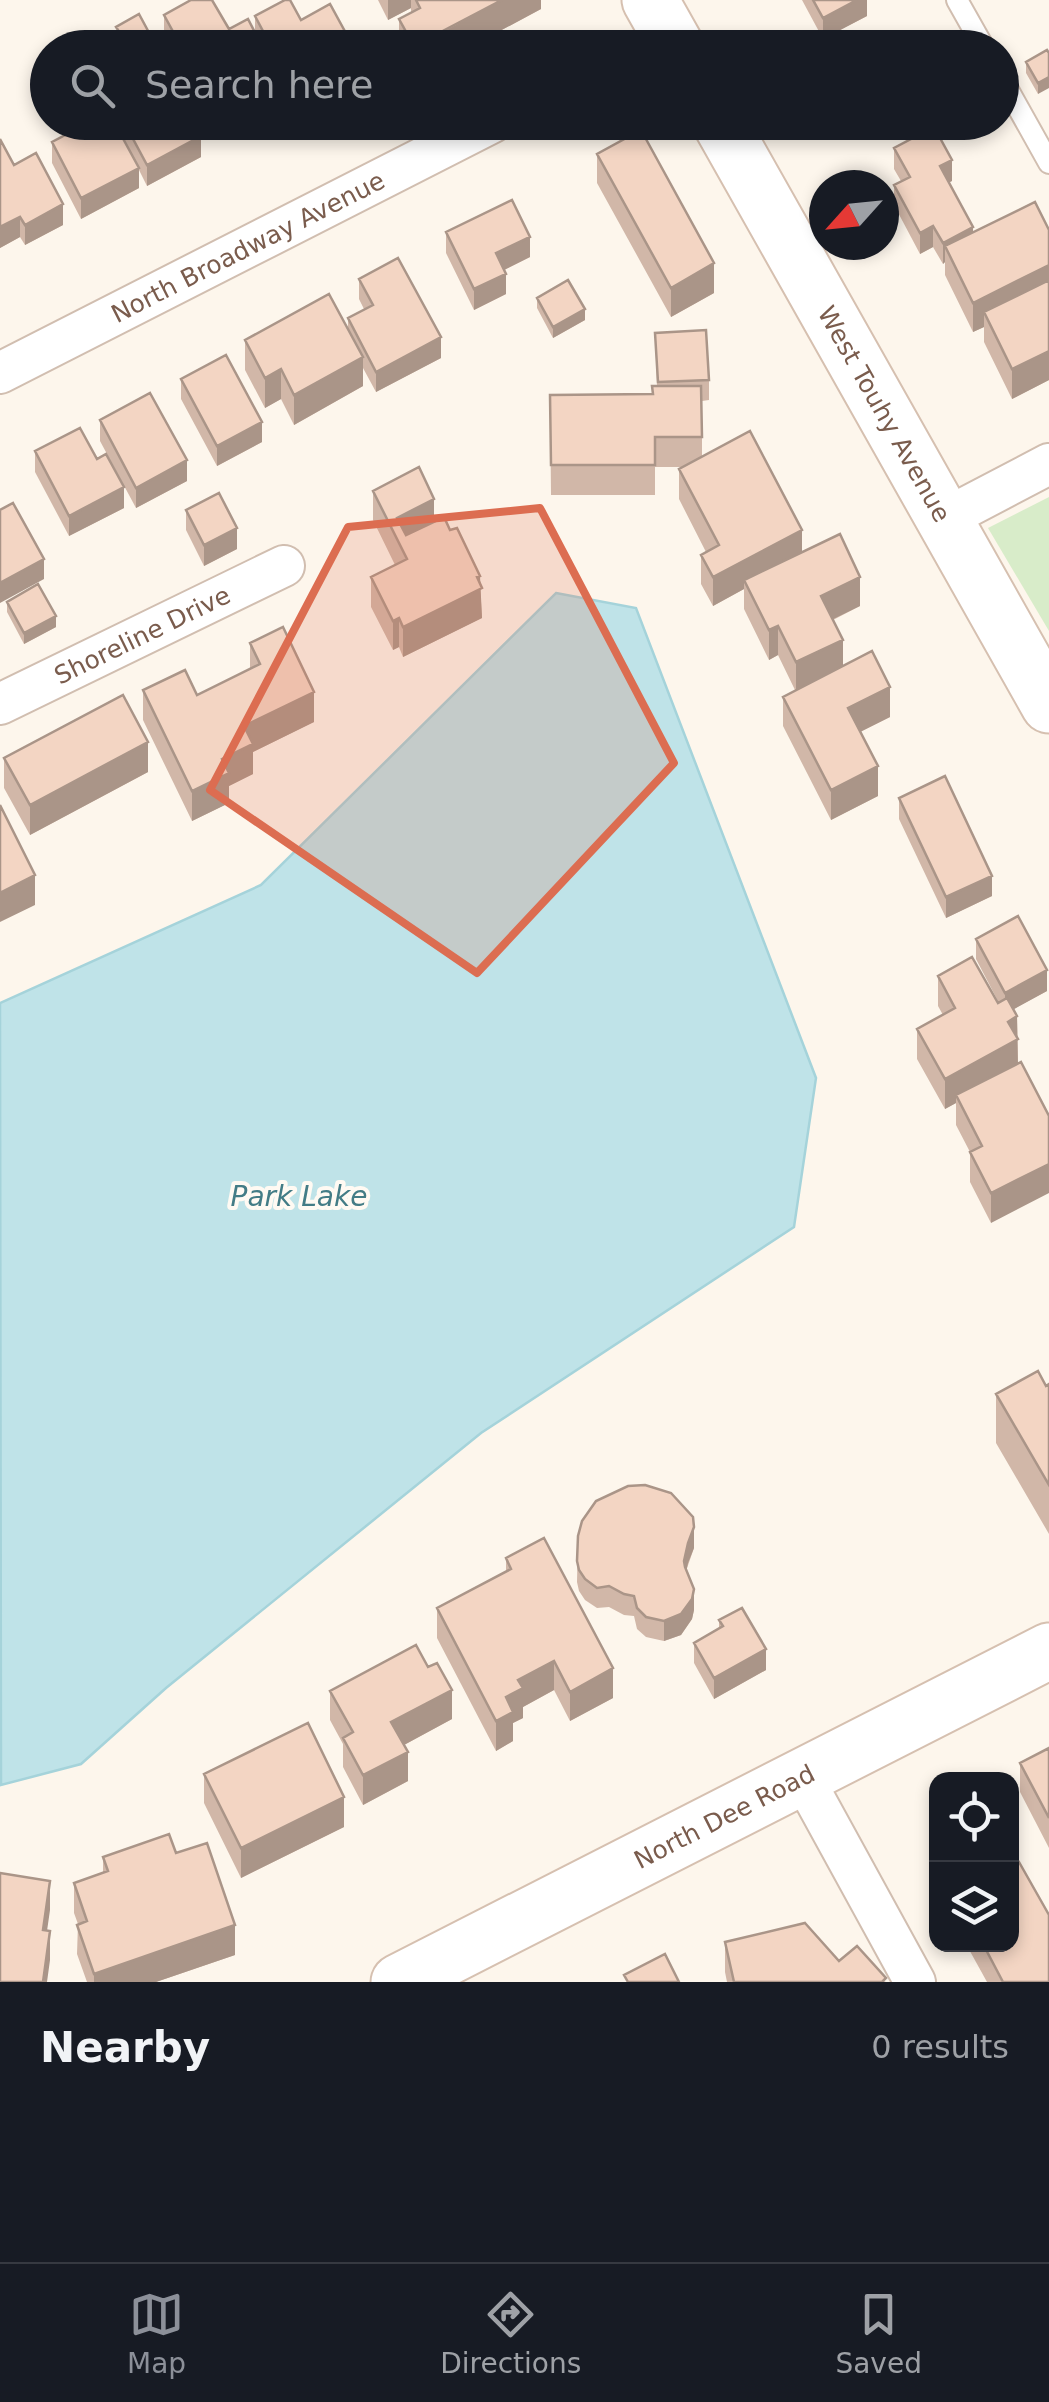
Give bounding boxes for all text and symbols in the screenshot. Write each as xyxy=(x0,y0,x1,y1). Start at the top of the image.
search box xyxy=(30,30,1019,140)
icon: search xyxy=(65,58,120,113)
text: Search here xyxy=(145,63,373,107)
street label: North Broadway Avenue xyxy=(106,166,389,329)
north arrow xyxy=(809,170,899,260)
street label: West Touhy Avenue xyxy=(812,301,957,527)
street label: Shoreline Drive xyxy=(50,580,235,690)
water label: Park Lake xyxy=(231,1180,367,1213)
street label: North Dee Road xyxy=(629,1759,820,1875)
map controls xyxy=(929,1772,1019,1952)
button: locate xyxy=(929,1772,1019,1862)
button: layers xyxy=(929,1862,1019,1952)
text: Nearby xyxy=(40,2023,210,2072)
text: 0 results xyxy=(871,2028,1009,2066)
tab: Map xyxy=(127,2287,186,2380)
tab: Directions xyxy=(440,2287,581,2380)
tab: Saved xyxy=(835,2287,922,2380)

